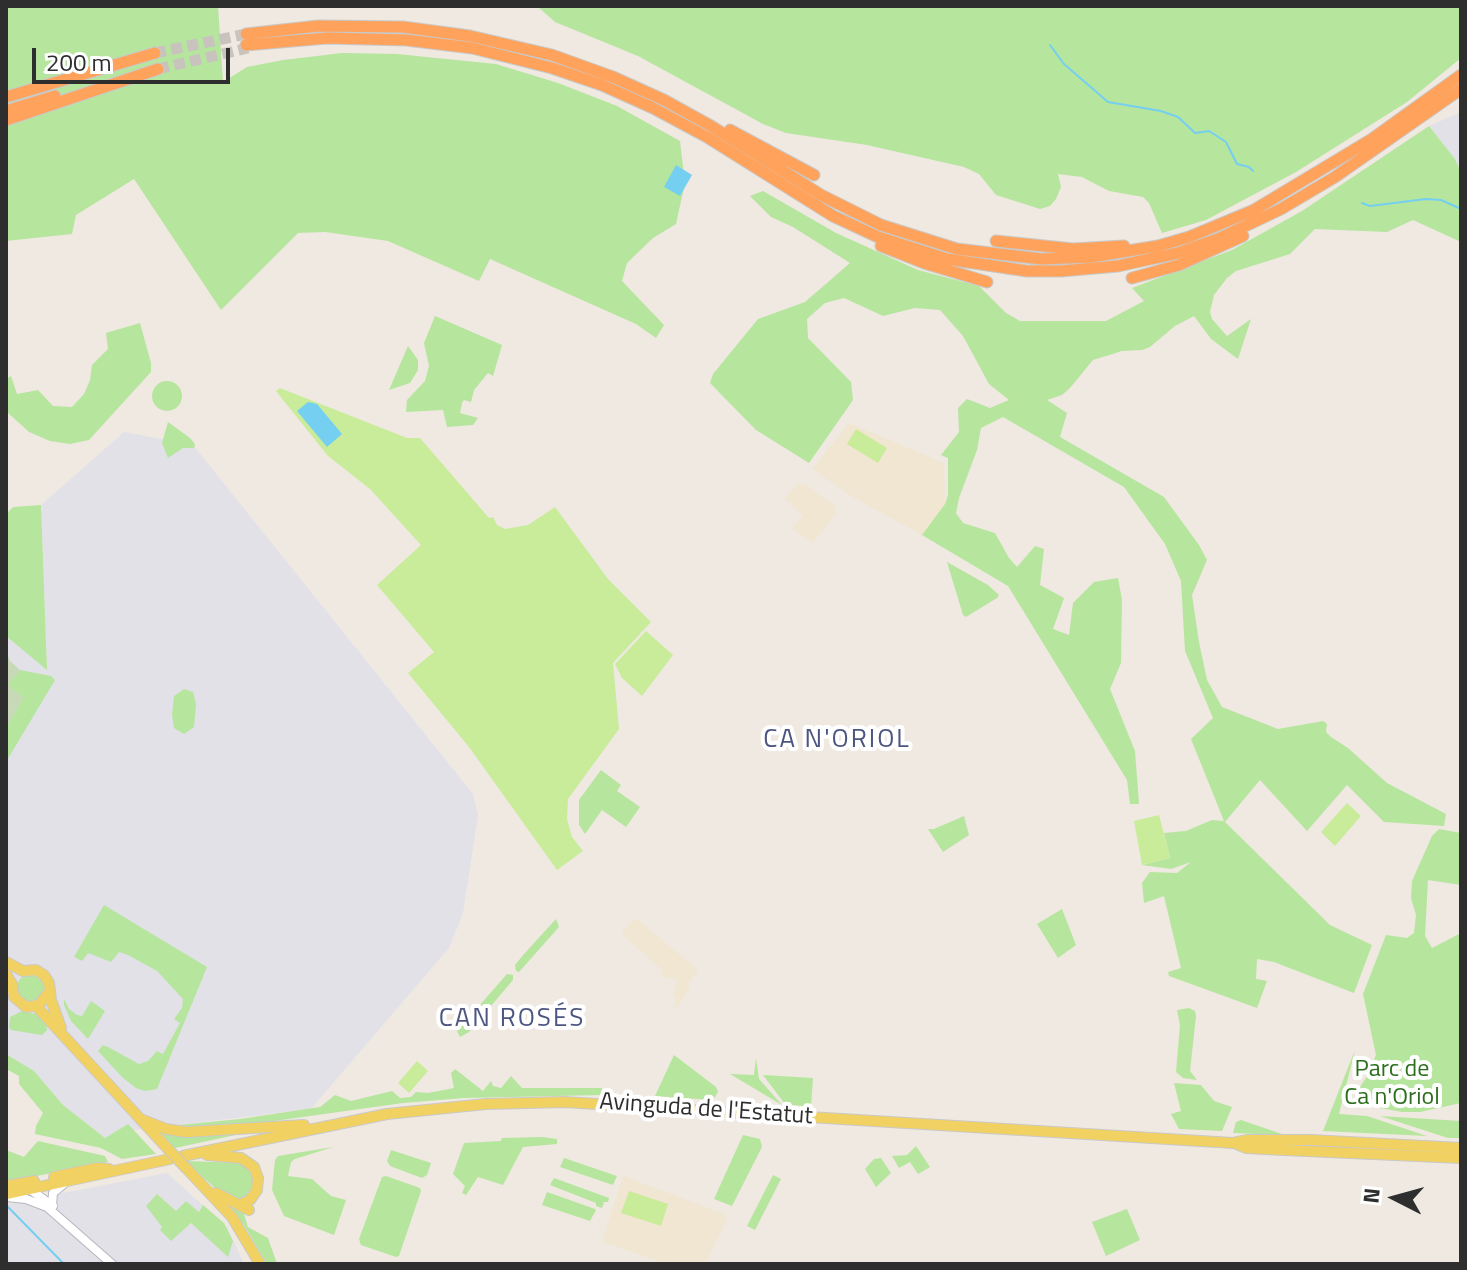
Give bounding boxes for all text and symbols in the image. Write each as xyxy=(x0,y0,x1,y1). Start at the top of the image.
scale bar xyxy=(36,32,234,82)
text: 200 m xyxy=(46,44,112,80)
district label: CA N'ORIOL xyxy=(763,725,911,757)
district label: CAN ROSÉS xyxy=(439,1004,585,1036)
park label: Parc de Ca n'Oriol xyxy=(1344,1056,1440,1112)
street label: Avinguda de l'Estatut xyxy=(598,1088,814,1132)
north arrow xyxy=(1355,1158,1435,1238)
text: N xyxy=(1353,1186,1389,1205)

